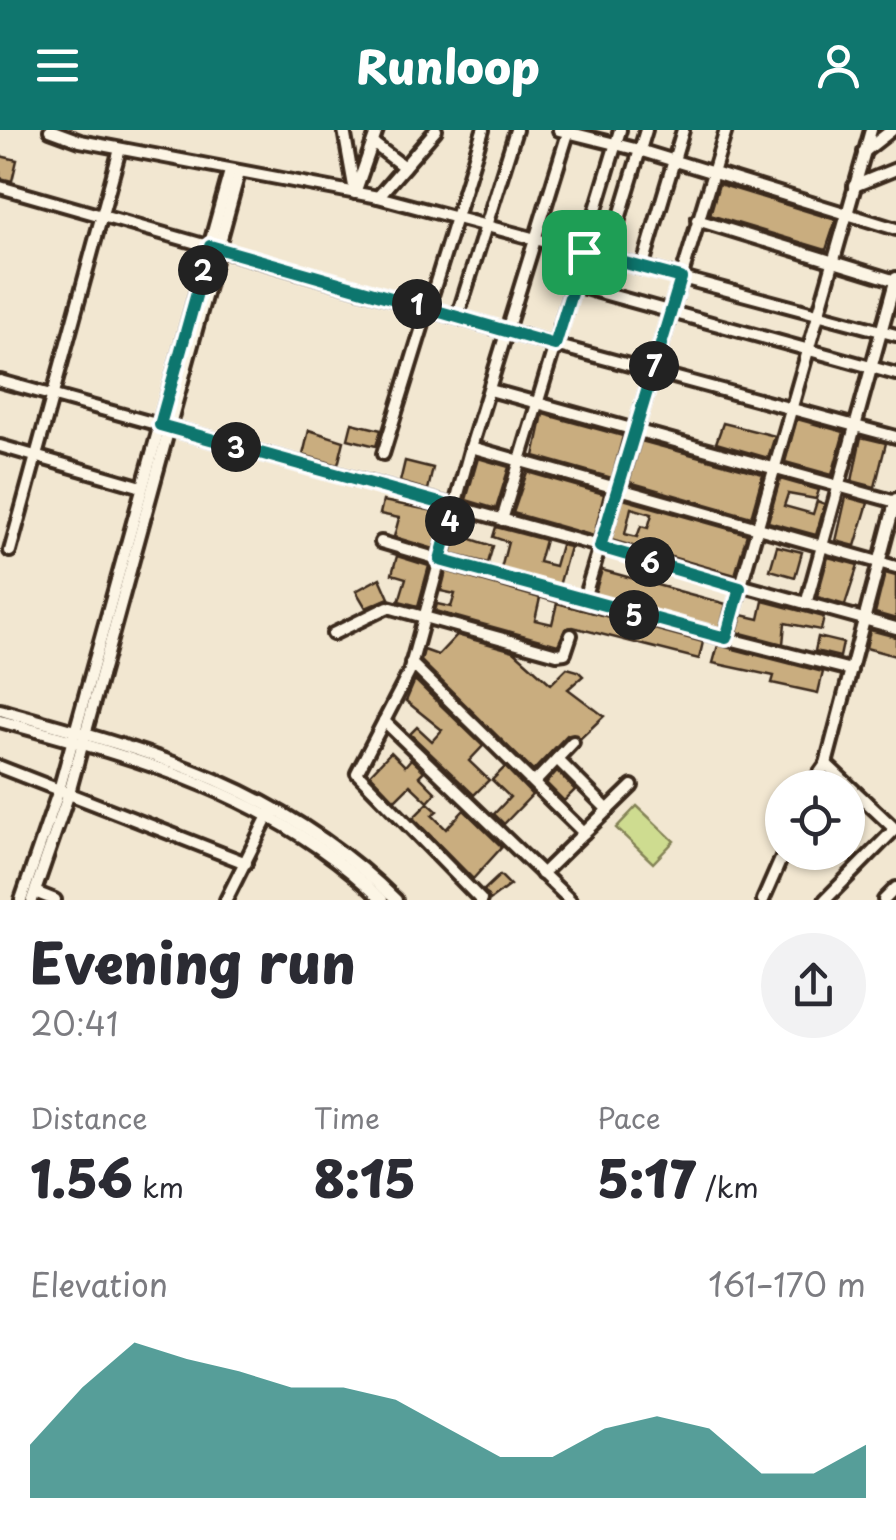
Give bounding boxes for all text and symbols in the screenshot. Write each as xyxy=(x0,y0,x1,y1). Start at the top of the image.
text: Runloop xyxy=(356,31,540,99)
icon: menu xyxy=(30,38,85,93)
icon: person xyxy=(811,38,866,93)
pin xyxy=(542,210,627,295)
icon: arrive xyxy=(557,225,612,280)
pin: 2 xyxy=(178,245,228,295)
text: 2 xyxy=(193,248,213,291)
pin: 1 xyxy=(392,279,442,329)
text: 1 xyxy=(410,282,424,325)
pin: 7 xyxy=(629,341,679,391)
text: 7 xyxy=(646,344,662,387)
pin: 3 xyxy=(211,422,261,472)
text: 3 xyxy=(227,425,245,468)
pin: 4 xyxy=(425,496,475,546)
text: 4 xyxy=(440,499,460,542)
pin: 6 xyxy=(625,537,675,587)
text: 6 xyxy=(640,540,660,583)
pin: 5 xyxy=(609,590,659,640)
text: 5 xyxy=(625,593,643,636)
map controls xyxy=(765,770,865,870)
button: locate xyxy=(765,770,865,870)
text: Evening run xyxy=(30,920,356,1003)
button: share xyxy=(761,933,866,1038)
text: 20:41 xyxy=(30,999,118,1047)
text: Distance xyxy=(30,1096,148,1139)
text: Time xyxy=(314,1096,380,1139)
text: Pace xyxy=(597,1096,661,1139)
text: 1.56 xyxy=(30,1139,133,1215)
text: 8:15 xyxy=(314,1139,416,1215)
text: 5:17 xyxy=(597,1139,696,1215)
text: km xyxy=(133,1165,184,1208)
text: /km xyxy=(696,1165,759,1208)
text: Elevation xyxy=(30,1260,168,1308)
text: 161–170 m xyxy=(708,1260,866,1308)

